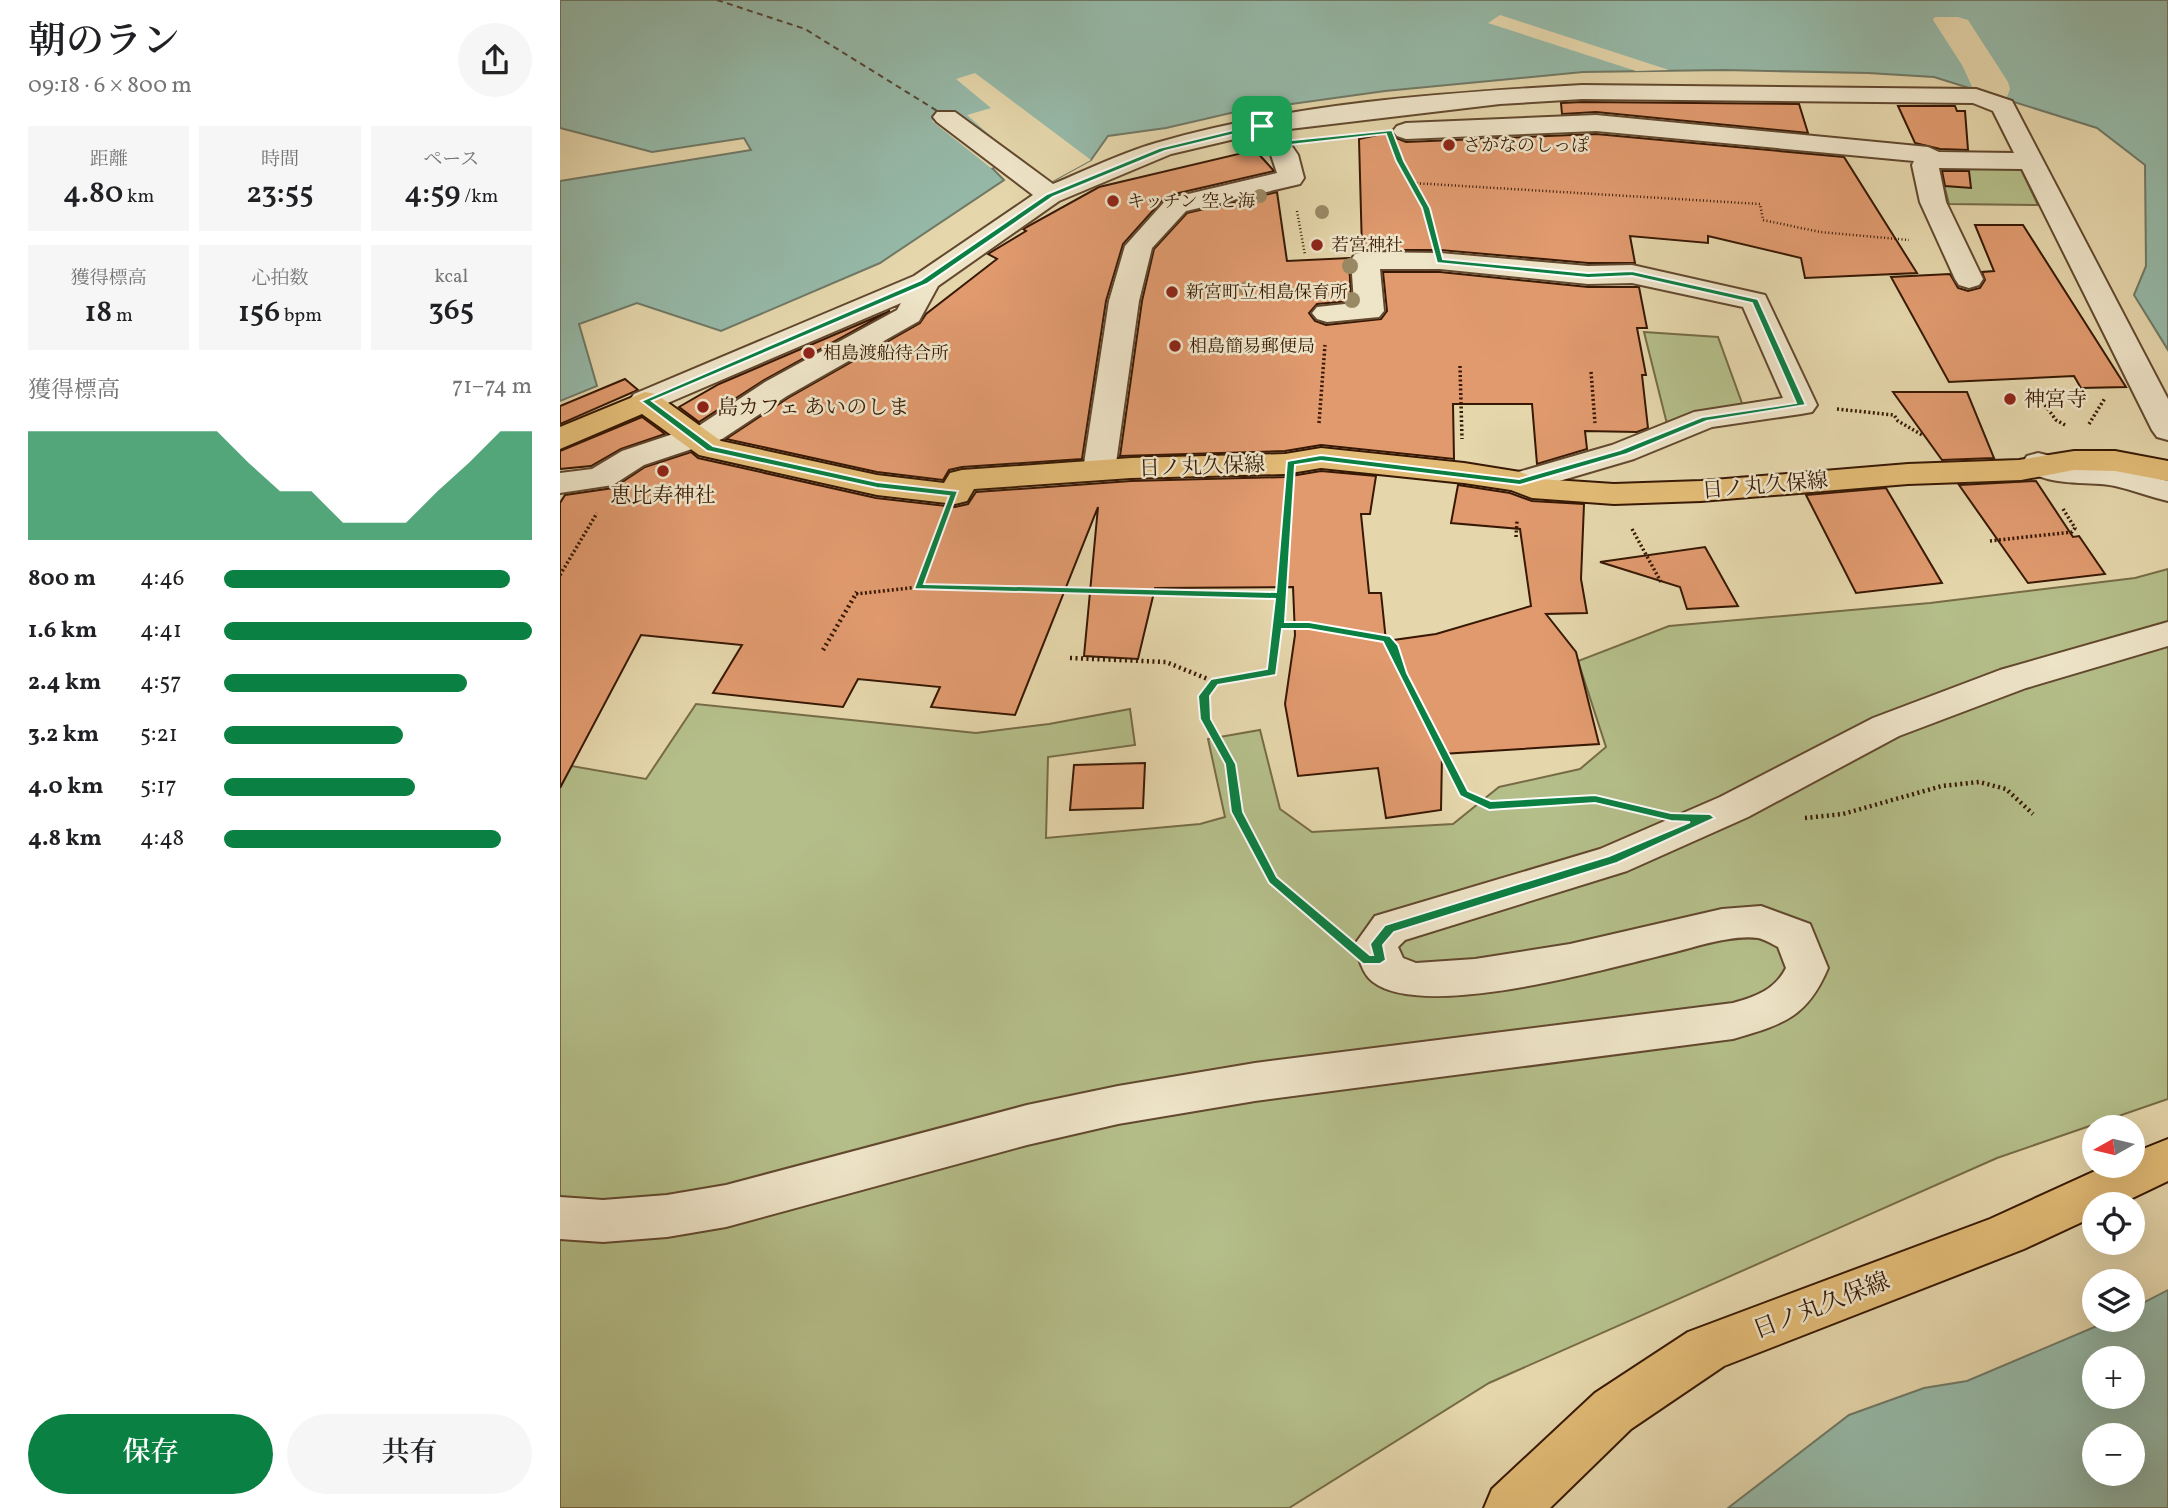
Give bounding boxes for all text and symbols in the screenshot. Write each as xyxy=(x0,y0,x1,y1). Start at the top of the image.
text: 朝のラン xyxy=(28,17,180,70)
button: share xyxy=(458,23,532,97)
text: 09:18 · 6 × 800 m xyxy=(28,70,192,102)
pin xyxy=(1232,96,1292,156)
icon: arrive xyxy=(1243,107,1281,145)
place label: さかなのしっぽ xyxy=(1463,134,1589,159)
marker: さかなのしっぽ xyxy=(1441,137,1457,153)
text: 距離 xyxy=(90,147,128,173)
text: 時間 xyxy=(261,147,299,173)
text: ペース xyxy=(423,147,479,173)
text: 4.80 xyxy=(63,173,123,215)
text: 23:55 xyxy=(246,173,314,215)
text: 4:59 xyxy=(404,173,461,215)
text: km xyxy=(123,184,154,210)
text: /km xyxy=(461,184,498,210)
place label: キッチン 空と海 xyxy=(1127,190,1255,215)
marker: キッチン 空と海 xyxy=(1105,193,1121,209)
place label: 若宮神社 xyxy=(1331,234,1403,259)
marker: 若宮神社 xyxy=(1309,237,1325,253)
text: kcal xyxy=(434,264,468,290)
text: 獲得標高 xyxy=(71,266,147,292)
text: 心拍数 xyxy=(251,266,309,292)
place label: 新宮町立相島保育所 xyxy=(1186,281,1348,306)
marker: 新宮町立相島保育所 xyxy=(1164,284,1180,300)
text: 365 xyxy=(428,290,474,332)
text: 18 xyxy=(84,292,112,334)
text: 156 xyxy=(238,292,280,334)
text: m xyxy=(112,303,133,329)
text: bpm xyxy=(280,303,322,329)
place label: 相島簡易郵便局 xyxy=(1189,335,1315,360)
marker: 相島簡易郵便局 xyxy=(1167,338,1183,354)
place label: 相島渡船待合所 xyxy=(823,342,949,367)
marker: 相島渡船待合所 xyxy=(801,345,817,361)
text: 71–74 m xyxy=(452,371,532,403)
text: 獲得標高 xyxy=(28,375,120,407)
place label: 神宮寺 xyxy=(2024,386,2087,415)
marker: 神宮寺 xyxy=(2002,391,2018,407)
place label: 島カフェ あいのしま xyxy=(717,394,909,423)
marker: 島カフェ あいのしま xyxy=(695,399,711,415)
street label: 日ノ丸久保線 xyxy=(1139,451,1266,484)
marker: 恵比寿神社 xyxy=(655,463,671,479)
street label: 日ノ丸久保線 xyxy=(1701,467,1829,506)
place label: 恵比寿神社 xyxy=(611,482,716,511)
text: 800 m xyxy=(28,563,96,595)
text: 4:46 xyxy=(140,563,184,595)
text: 1.6 km xyxy=(28,615,97,647)
text: 4:41 xyxy=(140,615,182,647)
text: 2.4 km xyxy=(28,667,101,699)
text: 4:57 xyxy=(140,667,181,699)
text: 3.2 km xyxy=(28,719,99,751)
text: 5:21 xyxy=(140,719,178,751)
text: 4.0 km xyxy=(28,771,103,803)
text: 5:17 xyxy=(140,771,177,803)
text: 4.8 km xyxy=(28,823,102,855)
text: 4:48 xyxy=(140,823,184,855)
north arrow xyxy=(2082,1115,2146,1178)
map controls xyxy=(2082,1115,2145,1486)
button: locate xyxy=(2082,1192,2145,1255)
street label: 日ノ丸久保線 xyxy=(1748,1265,1895,1349)
button: layers xyxy=(2082,1269,2145,1332)
button: + xyxy=(2082,1346,2145,1409)
button: 保存 xyxy=(28,1414,273,1494)
button: 共有 xyxy=(287,1414,532,1494)
button: − xyxy=(2082,1423,2145,1486)

